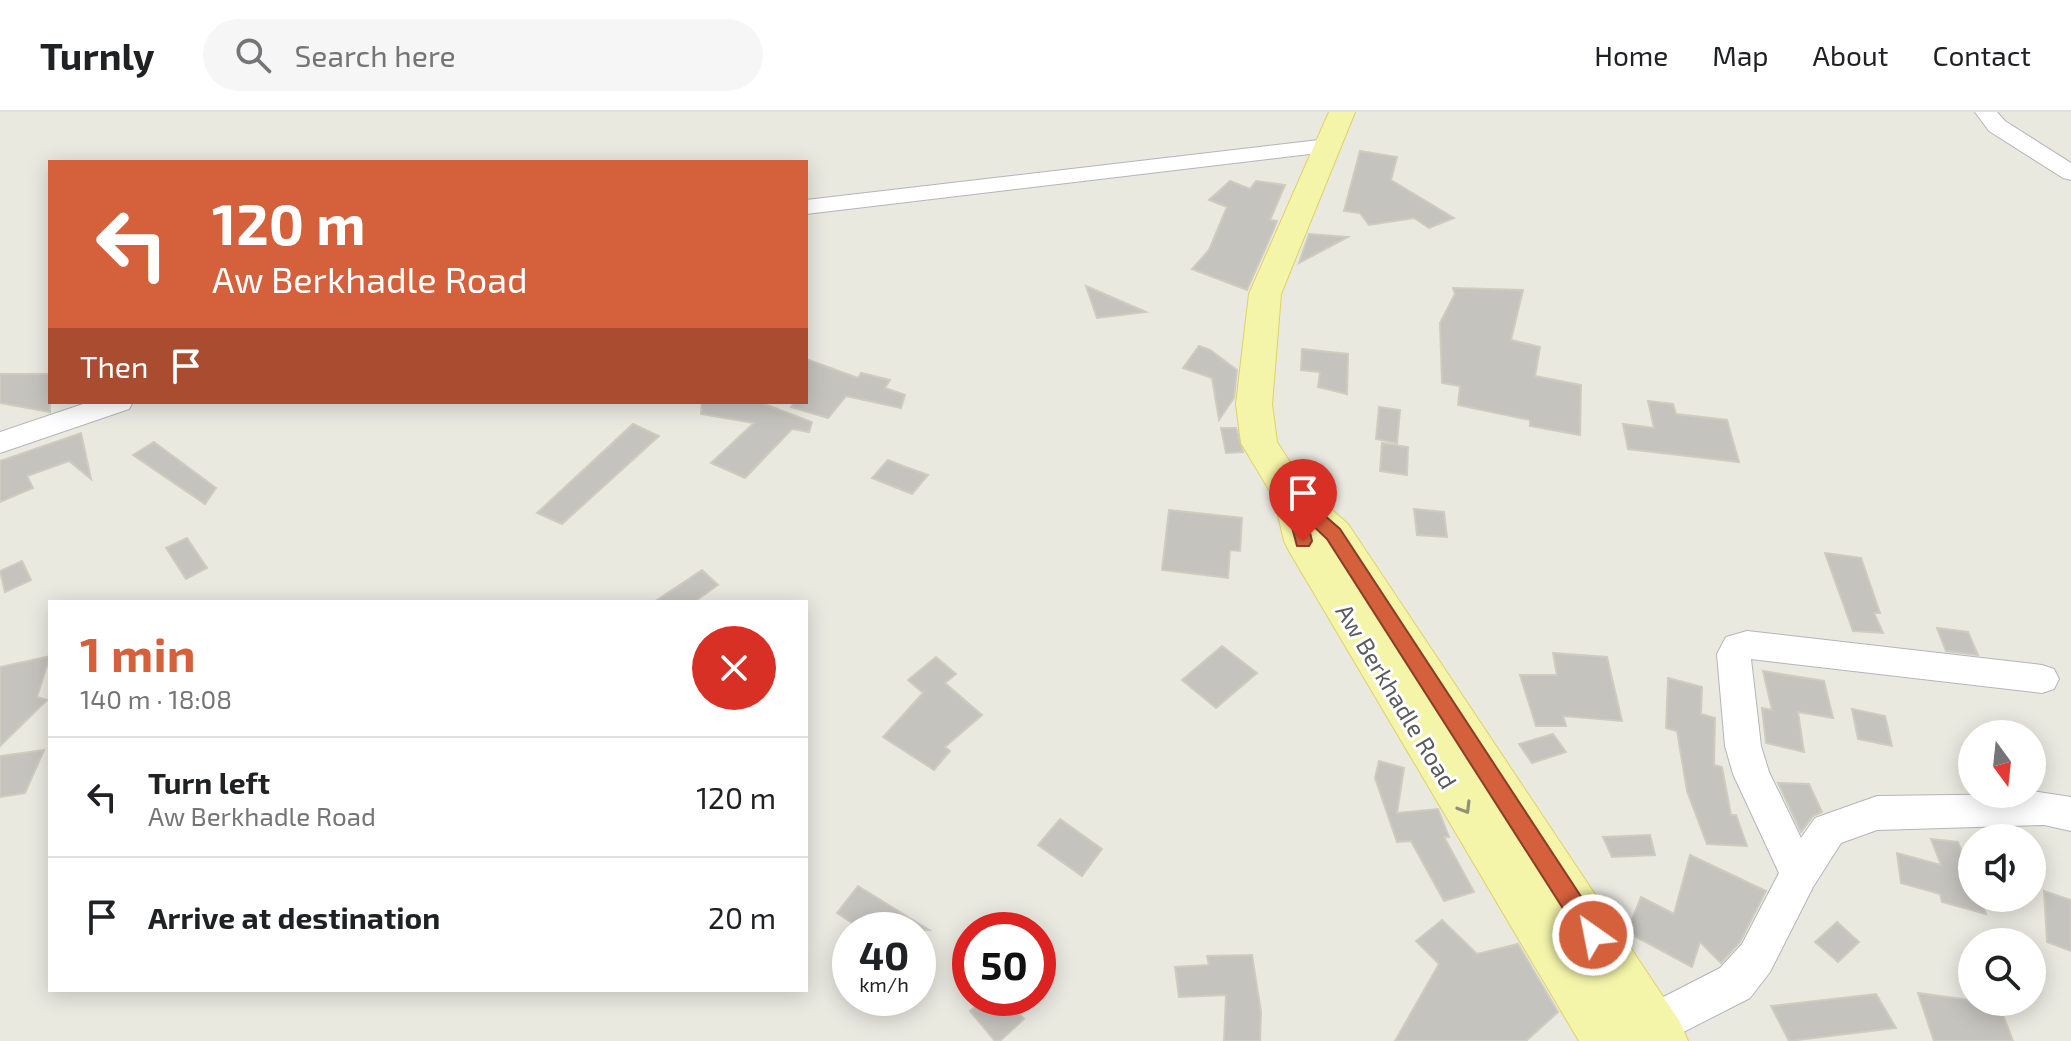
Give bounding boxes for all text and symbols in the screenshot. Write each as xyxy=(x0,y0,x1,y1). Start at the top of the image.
search box xyxy=(203,19,763,91)
text: Turnly xyxy=(40,32,155,78)
icon: search xyxy=(231,33,275,77)
text: Search here xyxy=(295,37,456,73)
text: Home xyxy=(1594,38,1668,72)
text: Map xyxy=(1712,38,1769,72)
text: About xyxy=(1813,38,1888,72)
text: Contact xyxy=(1932,38,2031,72)
text: 120 m xyxy=(212,189,366,256)
icon: left xyxy=(80,192,184,296)
text: Aw Berkhadle Road xyxy=(212,257,528,300)
icon: arrive xyxy=(164,344,208,388)
text: Then xyxy=(80,348,148,384)
pin xyxy=(1269,459,1337,541)
icon: arrive xyxy=(1281,471,1325,515)
street label: Aw Berkhadle Road xyxy=(1330,598,1464,794)
text: 1 min xyxy=(80,624,196,682)
button: close xyxy=(692,626,776,710)
text: 140 m · 18:08 xyxy=(80,683,232,714)
north arrow xyxy=(1958,720,2046,808)
map controls xyxy=(1958,720,2046,1016)
text: Turn left xyxy=(148,764,270,800)
icon: left xyxy=(80,775,124,819)
text: 120 m xyxy=(696,779,776,815)
one-way arrow xyxy=(1456,799,1471,814)
text: Aw Berkhadle Road xyxy=(148,800,376,831)
button: sound xyxy=(1958,824,2046,912)
position arrow xyxy=(1551,893,1635,977)
icon: arrive xyxy=(80,895,124,939)
text: Arrive at destination xyxy=(148,899,440,935)
text: 20 m xyxy=(708,899,776,935)
speed limit sign: 50 xyxy=(952,912,1056,1016)
button: search xyxy=(1958,928,2046,1016)
text: 40 xyxy=(859,930,909,978)
text: km/h xyxy=(859,972,909,996)

